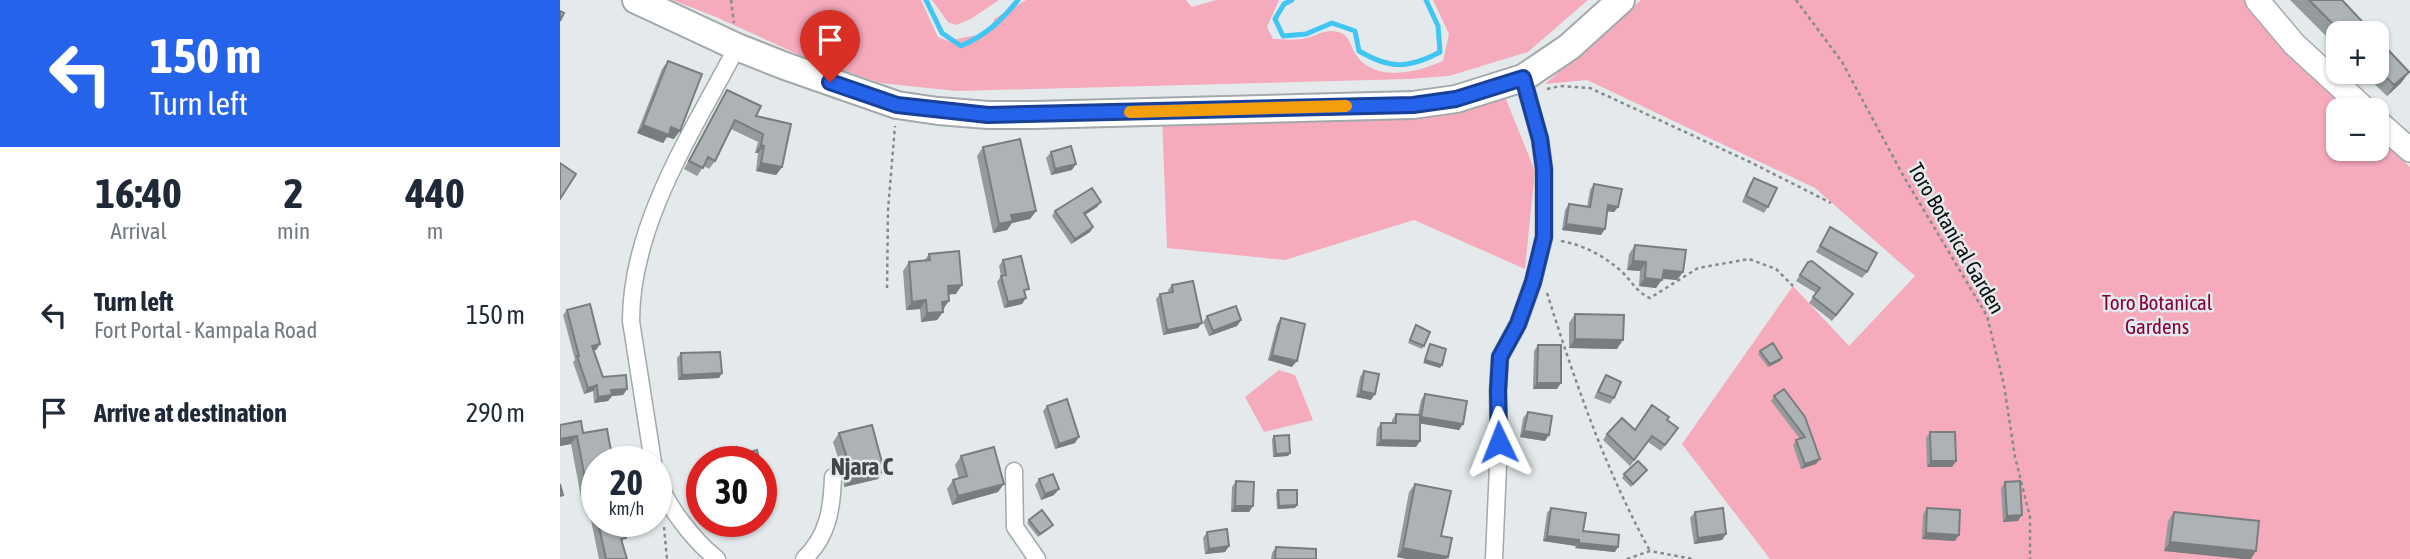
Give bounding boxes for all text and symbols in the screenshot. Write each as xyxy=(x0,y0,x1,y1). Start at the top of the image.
pin xyxy=(800,10,860,82)
icon: arrive xyxy=(811,21,849,59)
map controls xyxy=(2326,21,2389,161)
button: + xyxy=(2326,21,2389,84)
text: 150 m xyxy=(150,27,261,83)
icon: left xyxy=(35,28,126,119)
text: Turn left xyxy=(150,85,248,122)
button: − xyxy=(2326,98,2389,161)
street label: Toro Botanical Garden xyxy=(1904,158,2010,318)
text: 16:40 xyxy=(95,169,182,217)
text: 2 xyxy=(284,169,303,217)
text: 440 xyxy=(405,169,465,217)
text: Arrival xyxy=(110,218,167,244)
text: min xyxy=(277,218,310,244)
text: m xyxy=(427,218,443,244)
text: Turn left xyxy=(94,287,174,317)
park label: Toro Botanical Gardens xyxy=(2102,290,2213,338)
icon: left xyxy=(35,296,73,334)
text: 150 m xyxy=(466,300,525,330)
text: Fort Portal - Kampala Road xyxy=(94,317,317,343)
icon: arrive xyxy=(35,394,73,432)
text: Arrive at destination xyxy=(94,398,287,428)
text: 290 m xyxy=(466,398,525,428)
position arrow xyxy=(1462,405,1536,479)
speed limit sign: 30 xyxy=(686,446,777,537)
district label: Njara C xyxy=(831,453,894,480)
text: 20 xyxy=(610,462,643,502)
text: km/h xyxy=(609,498,644,519)

